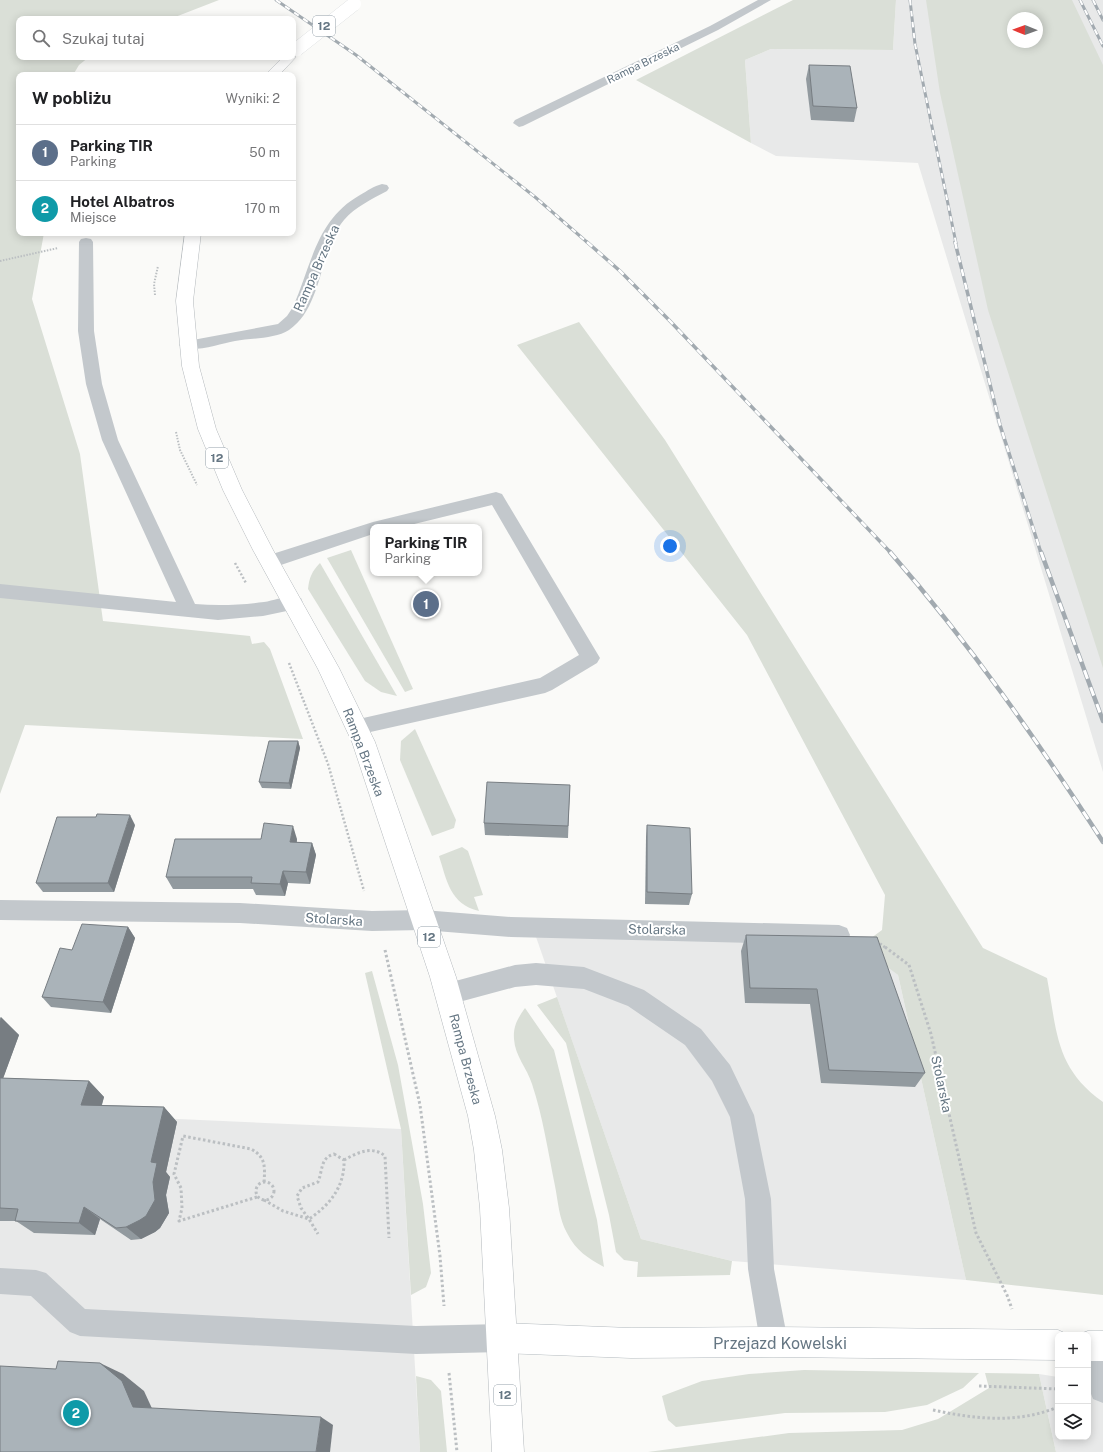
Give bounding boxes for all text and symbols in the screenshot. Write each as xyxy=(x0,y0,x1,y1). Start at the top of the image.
north arrow xyxy=(1007,12,1043,48)
search box xyxy=(16,16,296,60)
road number: 12 xyxy=(313,16,335,36)
icon: search xyxy=(30,27,52,49)
text: Szukaj tutaj xyxy=(62,30,145,47)
street label: Rampa Brzeska xyxy=(605,40,681,86)
text: W pobliżu xyxy=(32,88,111,108)
text: Wyniki: 2 xyxy=(226,91,280,106)
text: Parking TIR xyxy=(70,137,153,154)
text: 1 xyxy=(42,145,48,160)
text: 50 m xyxy=(249,145,280,160)
text: Parking xyxy=(70,154,117,169)
text: Hotel Albatros xyxy=(70,193,175,210)
text: 2 xyxy=(41,201,49,216)
text: 170 m xyxy=(245,201,280,216)
text: Miejsce xyxy=(70,210,116,225)
street label: Rampa Brzeska xyxy=(291,222,342,314)
road number: 12 xyxy=(206,448,228,468)
popup xyxy=(370,524,482,576)
text: Parking TIR xyxy=(385,534,468,551)
your location xyxy=(660,536,680,556)
text: Parking xyxy=(385,551,431,566)
pin: 1 xyxy=(413,589,439,619)
street label: Rampa Brzeska xyxy=(340,706,387,798)
street label: Stolarska xyxy=(305,910,363,929)
street label: Stolarska xyxy=(628,921,686,938)
road number: 12 xyxy=(418,927,440,947)
street label: Rampa Brzeska xyxy=(446,1012,485,1106)
street label: Stolarska xyxy=(928,1054,955,1114)
map controls xyxy=(1055,1332,1091,1440)
button: + xyxy=(1055,1332,1091,1368)
street label: Przejazd Kowelski xyxy=(713,1334,847,1353)
button: − xyxy=(1055,1368,1091,1404)
road number: 12 xyxy=(494,1385,516,1405)
pin: 2 xyxy=(63,1398,89,1428)
button: layers xyxy=(1055,1404,1091,1440)

